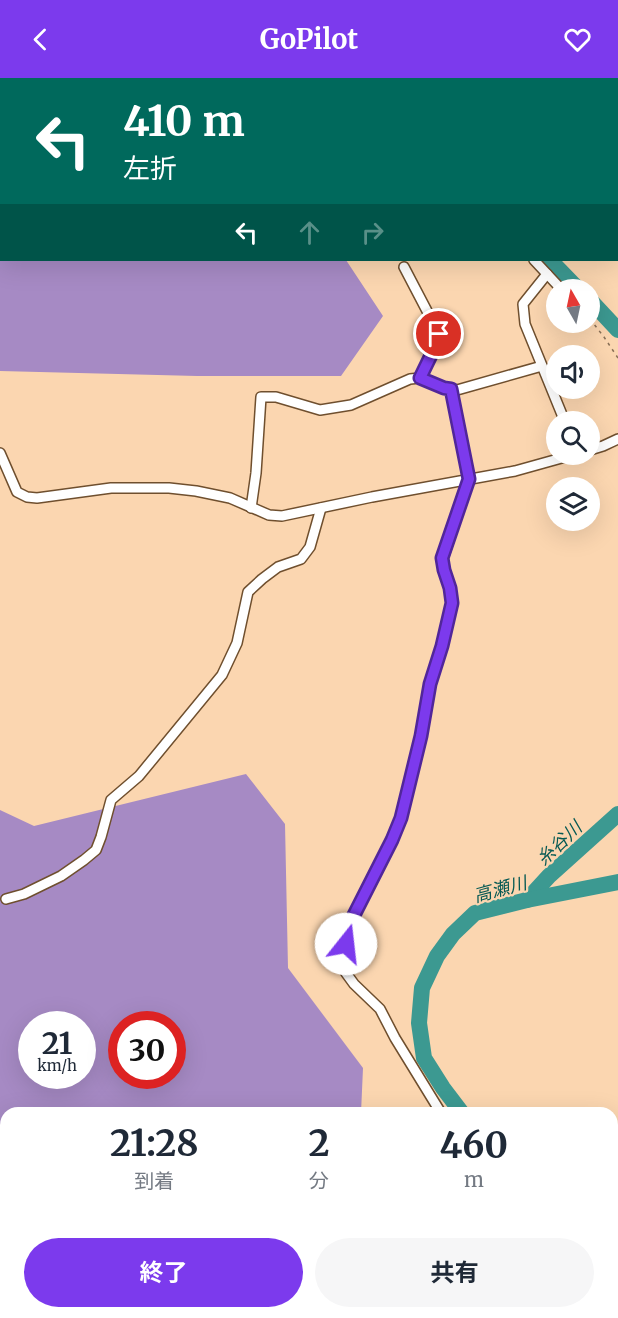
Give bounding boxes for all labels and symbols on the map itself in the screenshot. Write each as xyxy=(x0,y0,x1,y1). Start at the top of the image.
north arrow xyxy=(546,279,600,333)
pin xyxy=(413,308,464,359)
water label: 糸谷川 xyxy=(532,815,588,870)
water label: 高瀬川 xyxy=(471,870,531,907)
position arrow xyxy=(314,912,378,976)
speed limit sign: 30 xyxy=(108,1011,186,1089)

